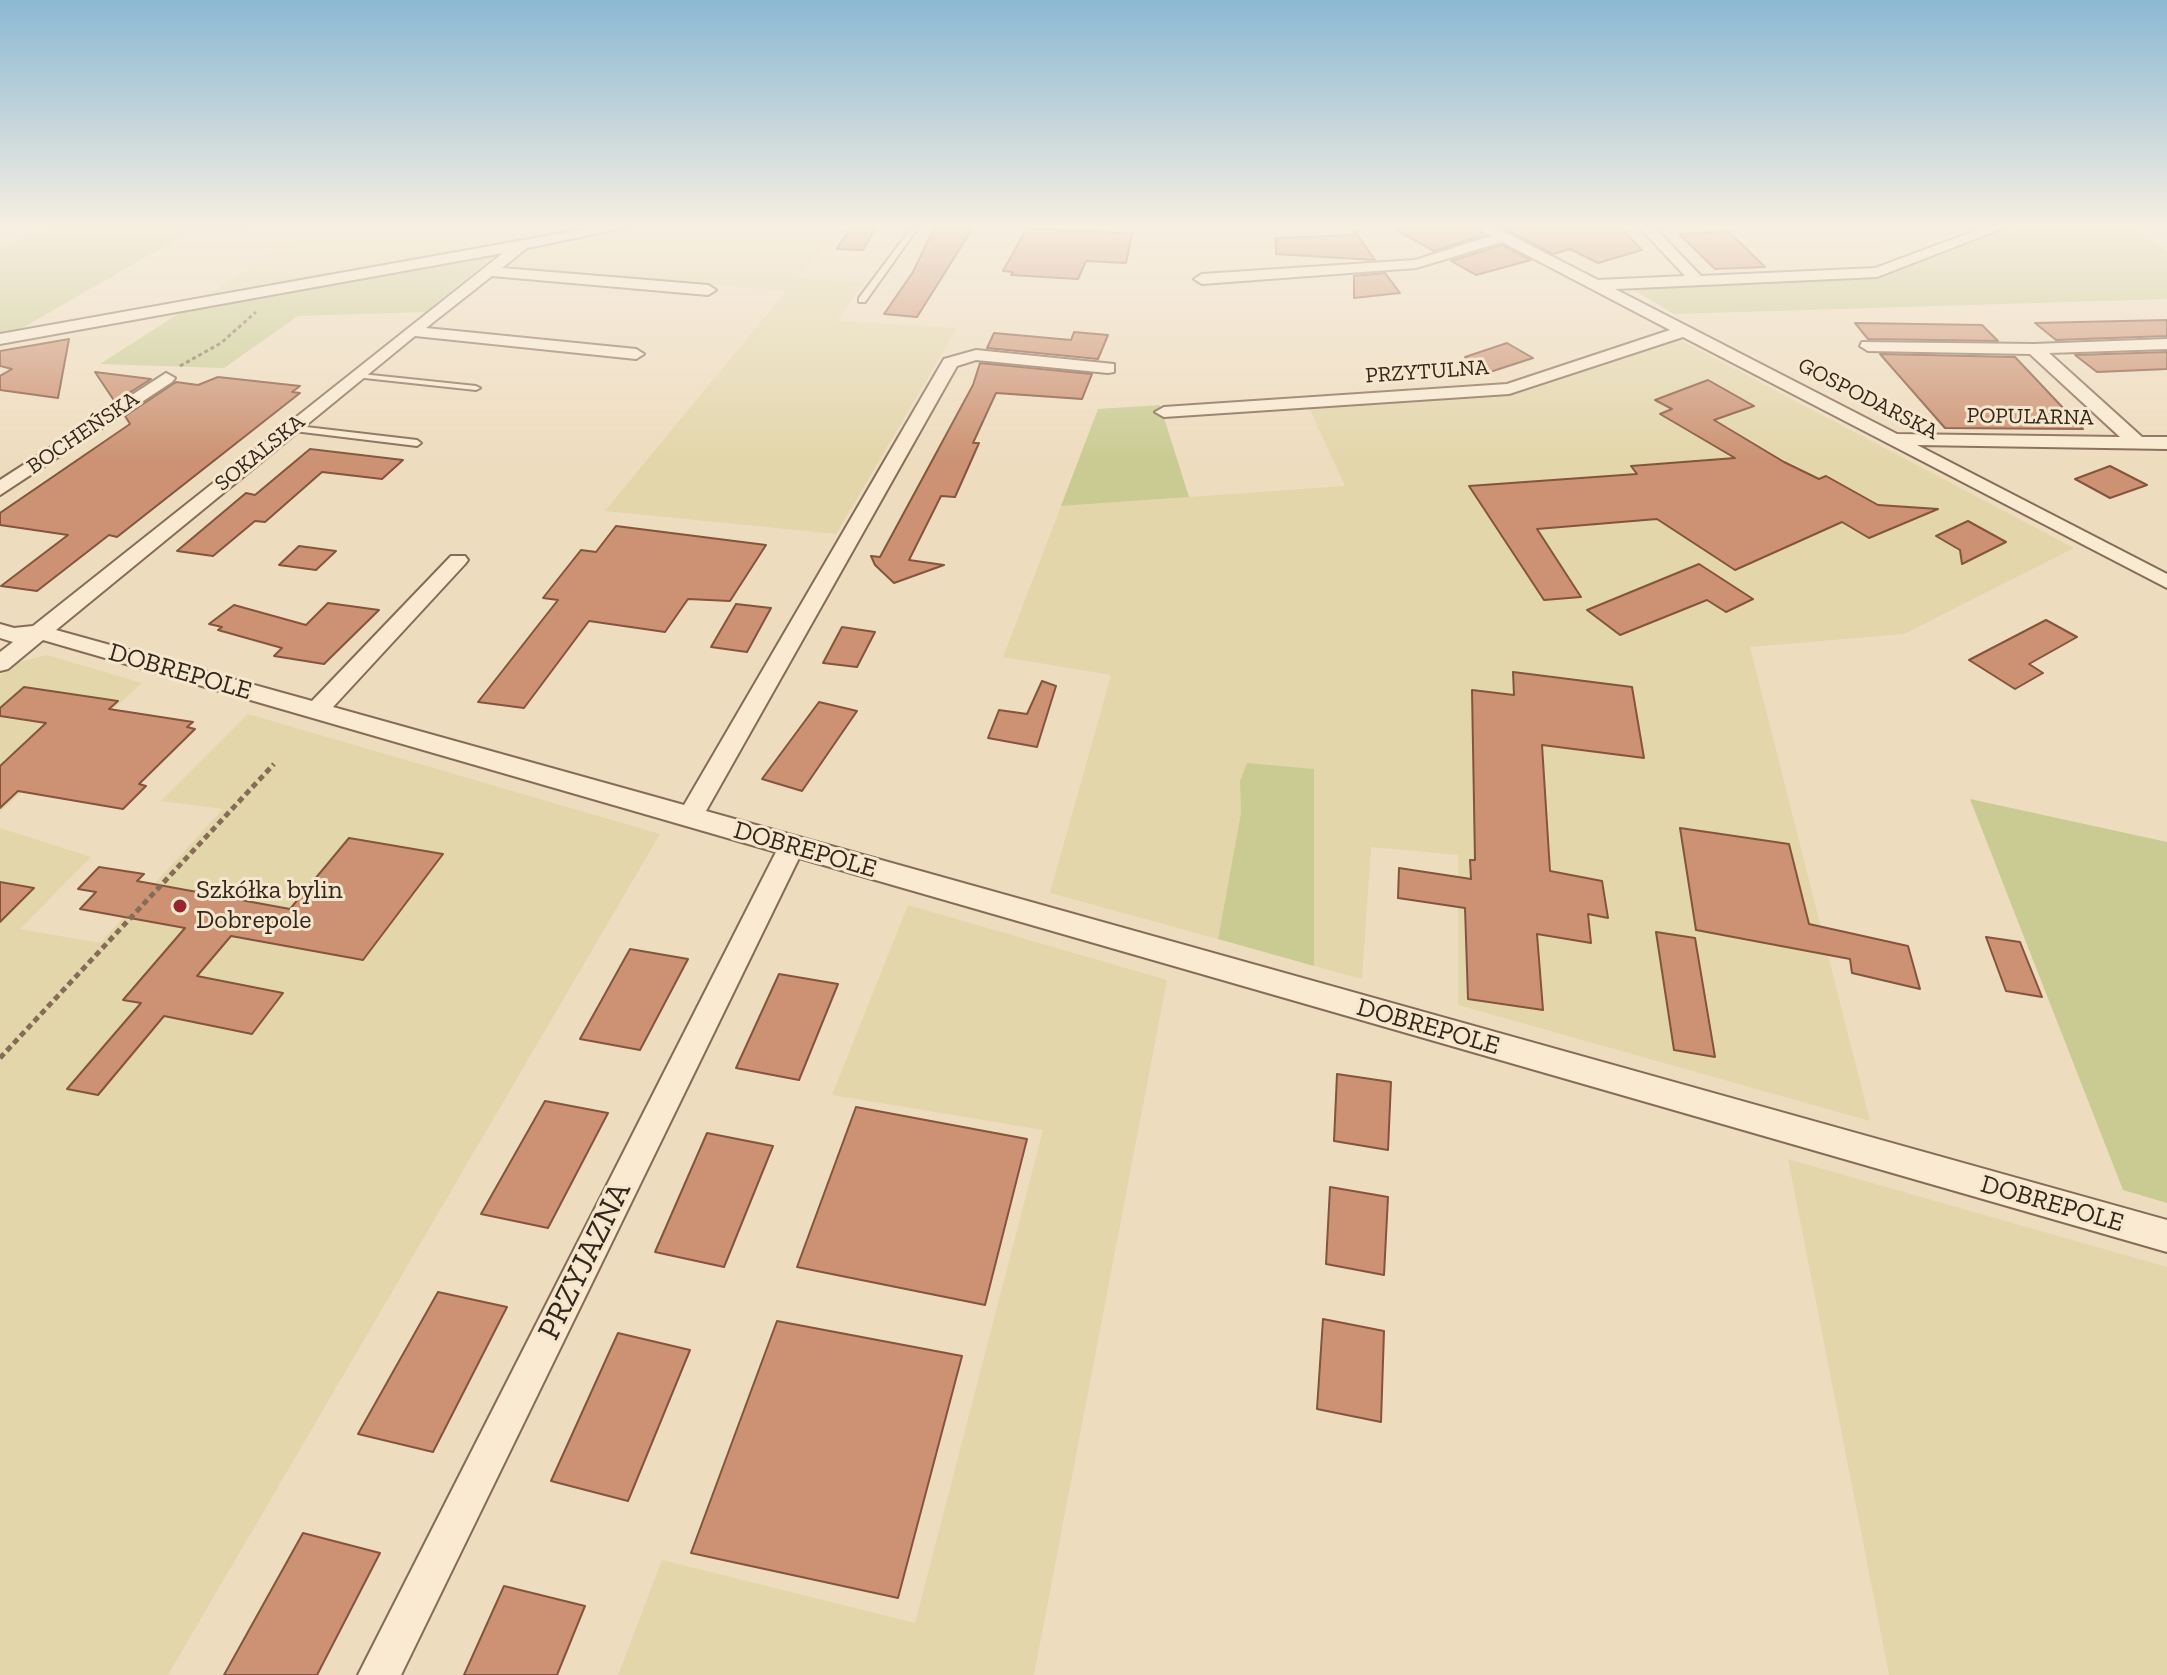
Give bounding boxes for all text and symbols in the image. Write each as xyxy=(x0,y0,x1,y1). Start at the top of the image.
street label: GOSPODARSKA xyxy=(1793,352,1943,446)
street label: PRZYTULNA xyxy=(1364,355,1490,389)
street label: BOCHEŃSKA xyxy=(22,386,144,480)
street label: POPULARNA xyxy=(1966,403,2094,431)
street label: SOKALSKA xyxy=(210,409,310,497)
street label: DOBREPOLE xyxy=(105,637,255,707)
street label: DOBREPOLE xyxy=(730,815,880,885)
place label: Szkółka bylin Dobrepole xyxy=(196,875,343,936)
marker: Szkółka bylin Dobrepole xyxy=(171,897,189,915)
street label: DOBREPOLE xyxy=(1353,992,1503,1062)
street label: DOBREPOLE xyxy=(1977,1169,2127,1239)
street label: PRZYJAZNA xyxy=(530,1176,640,1346)

